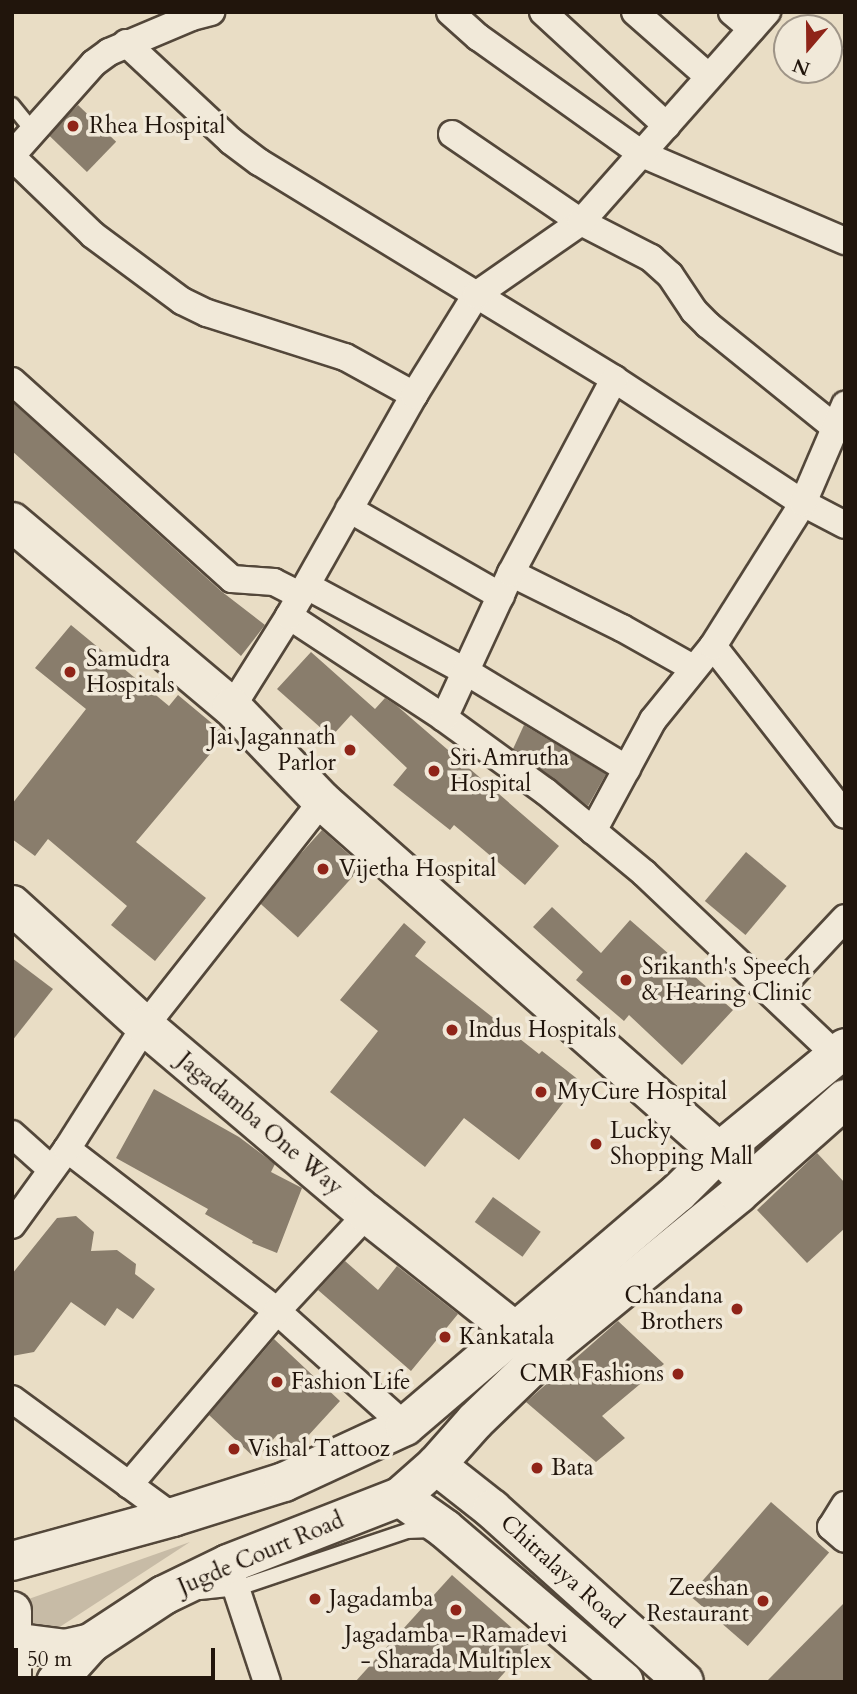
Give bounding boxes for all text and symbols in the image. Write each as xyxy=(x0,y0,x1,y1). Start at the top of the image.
north arrow xyxy=(773,14,843,84)
text: N xyxy=(789,52,814,82)
place label: Rhea Hospital xyxy=(89,112,225,140)
marker: Rhea Hospital xyxy=(63,116,83,136)
place label: Samudra Hospitals xyxy=(86,645,175,699)
marker: Samudra Hospitals xyxy=(60,662,80,682)
place label: Jai Jagannath Parlor xyxy=(209,723,336,777)
marker: Jai Jagannath Parlor xyxy=(342,742,358,758)
place label: Sri Amrutha Hospital xyxy=(450,744,569,798)
marker: Sri Amrutha Hospital xyxy=(424,761,444,781)
place label: Vijetha Hospital xyxy=(339,855,496,883)
marker: Vijetha Hospital xyxy=(313,859,333,879)
place label: Srikanth's Speech & Hearing Clinic xyxy=(642,953,812,1007)
marker: Srikanth's Speech & Hearing Clinic xyxy=(616,970,636,990)
place label: Indus Hospitals xyxy=(468,1016,616,1044)
marker: Indus Hospitals xyxy=(442,1020,462,1040)
street label: Jagadamba One Way xyxy=(172,1047,348,1201)
place label: MyCure Hospital xyxy=(557,1078,727,1106)
marker: MyCure Hospital xyxy=(531,1082,551,1102)
place label: Lucky Shopping Mall xyxy=(610,1117,753,1171)
marker: Lucky Shopping Mall xyxy=(588,1136,604,1152)
place label: Chandana Brothers xyxy=(625,1282,723,1336)
marker: Chandana Brothers xyxy=(729,1301,745,1317)
place label: Kankatala xyxy=(459,1323,554,1351)
marker: Kankatala xyxy=(437,1329,453,1345)
place label: CMR Fashions xyxy=(520,1360,664,1388)
marker: CMR Fashions xyxy=(670,1366,686,1382)
place label: Fashion Life xyxy=(291,1368,410,1396)
marker: Fashion Life xyxy=(269,1374,285,1390)
place label: Vishal Tattooz xyxy=(248,1435,390,1463)
marker: Vishal Tattooz xyxy=(226,1441,242,1457)
place label: Bata xyxy=(551,1454,594,1482)
marker: Bata xyxy=(529,1460,545,1476)
street label: Jugde Court Road xyxy=(174,1507,348,1601)
street label: Chitralaya Road xyxy=(494,1509,630,1635)
place label: Zeeshan Restaurant xyxy=(646,1574,749,1628)
place label: Jagadamba xyxy=(329,1585,433,1613)
marker: Jagadamba xyxy=(307,1591,323,1607)
marker: Zeeshan Restaurant xyxy=(755,1593,771,1609)
marker: Jagadamba - Ramadevi - Sharada Multiplex xyxy=(448,1602,464,1618)
place label: Jagadamba - Ramadevi - Sharada Multiplex xyxy=(344,1621,568,1675)
scale bar xyxy=(18,1634,219,1678)
text: 50 m xyxy=(27,1645,72,1674)

